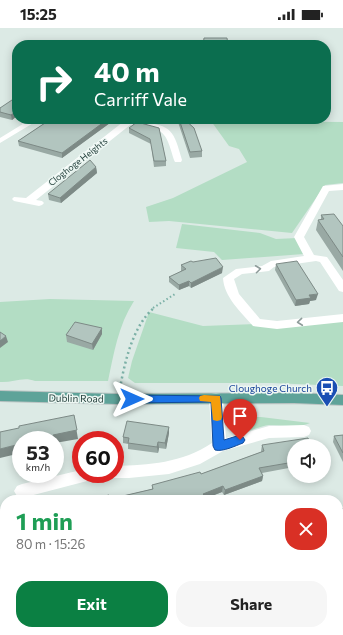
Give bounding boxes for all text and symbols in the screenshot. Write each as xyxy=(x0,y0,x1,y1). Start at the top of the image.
text: 15:25 xyxy=(20,5,57,23)
text: 40 m xyxy=(94,54,160,88)
icon: right xyxy=(28,56,80,108)
text: Carriff Vale xyxy=(94,88,187,110)
street label: Cloghoge Heights xyxy=(46,135,109,188)
one-way arrow xyxy=(255,265,262,274)
one-way arrow xyxy=(297,317,303,326)
bus stop icon: Cloughoge Church xyxy=(314,375,340,408)
position arrow xyxy=(111,378,153,420)
place label: Cloughoge Church xyxy=(229,382,312,394)
street label: Dublin Road xyxy=(48,392,104,404)
pin xyxy=(223,399,257,440)
icon: arrive xyxy=(229,405,251,427)
speed limit sign: 60 xyxy=(72,431,124,483)
map controls xyxy=(287,439,331,483)
button: sound xyxy=(287,439,331,483)
text: 53 xyxy=(26,440,50,464)
text: km/h xyxy=(26,461,50,473)
text: 1 min xyxy=(16,506,73,535)
button: close xyxy=(285,508,327,550)
text: 80 m · 15:26 xyxy=(16,536,85,552)
button: Exit xyxy=(16,581,168,627)
button: Share xyxy=(176,581,327,627)

